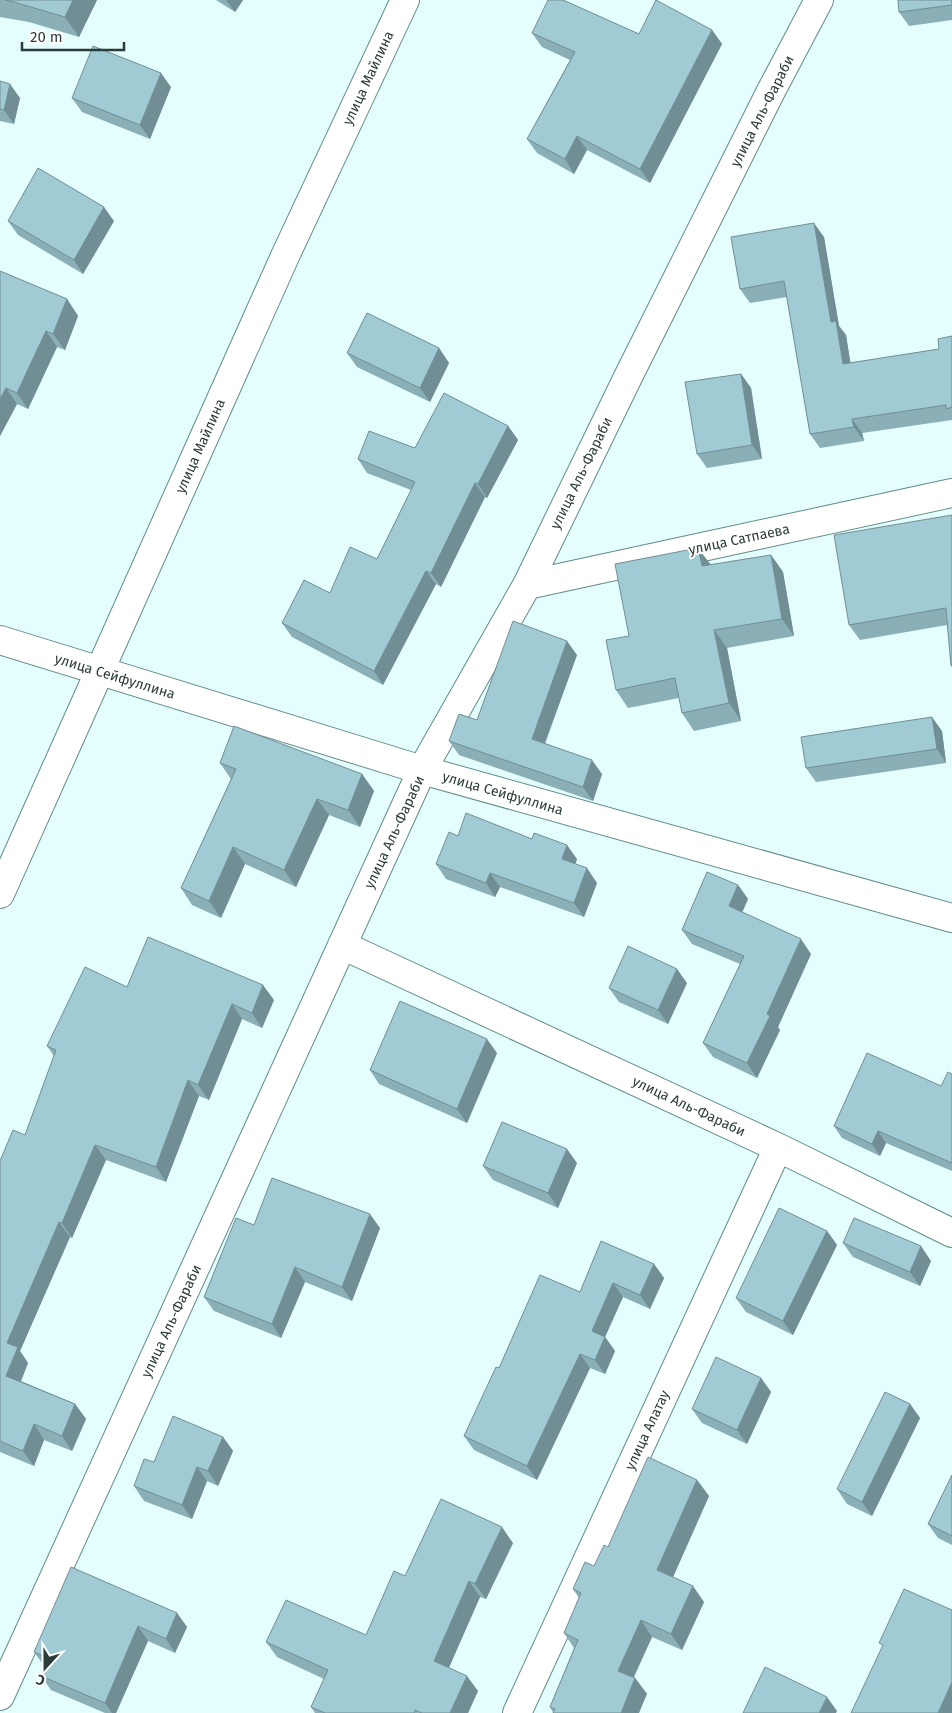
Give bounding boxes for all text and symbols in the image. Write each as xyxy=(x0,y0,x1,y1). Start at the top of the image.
scale bar xyxy=(22,20,125,52)
text: 20 m xyxy=(30,28,63,46)
street label: улица Майлина xyxy=(339,28,398,128)
street label: улица Аль-Фараби xyxy=(727,53,798,170)
street label: улица Майлина xyxy=(172,396,229,496)
street label: улица Аль-Фараби xyxy=(547,414,616,532)
street label: улица Сатпаева xyxy=(687,520,791,559)
street label: улица Сейфуллина xyxy=(53,650,177,703)
street label: улица Сейфуллина xyxy=(441,768,565,819)
street label: улица Аль-Фараби xyxy=(361,773,428,891)
street label: улица Аль-Фараби xyxy=(630,1073,748,1140)
street label: улица Аль-Фараби xyxy=(138,1262,205,1380)
street label: улица Алатау xyxy=(622,1387,673,1473)
north arrow xyxy=(20,1643,70,1693)
text: С xyxy=(34,1670,47,1689)

